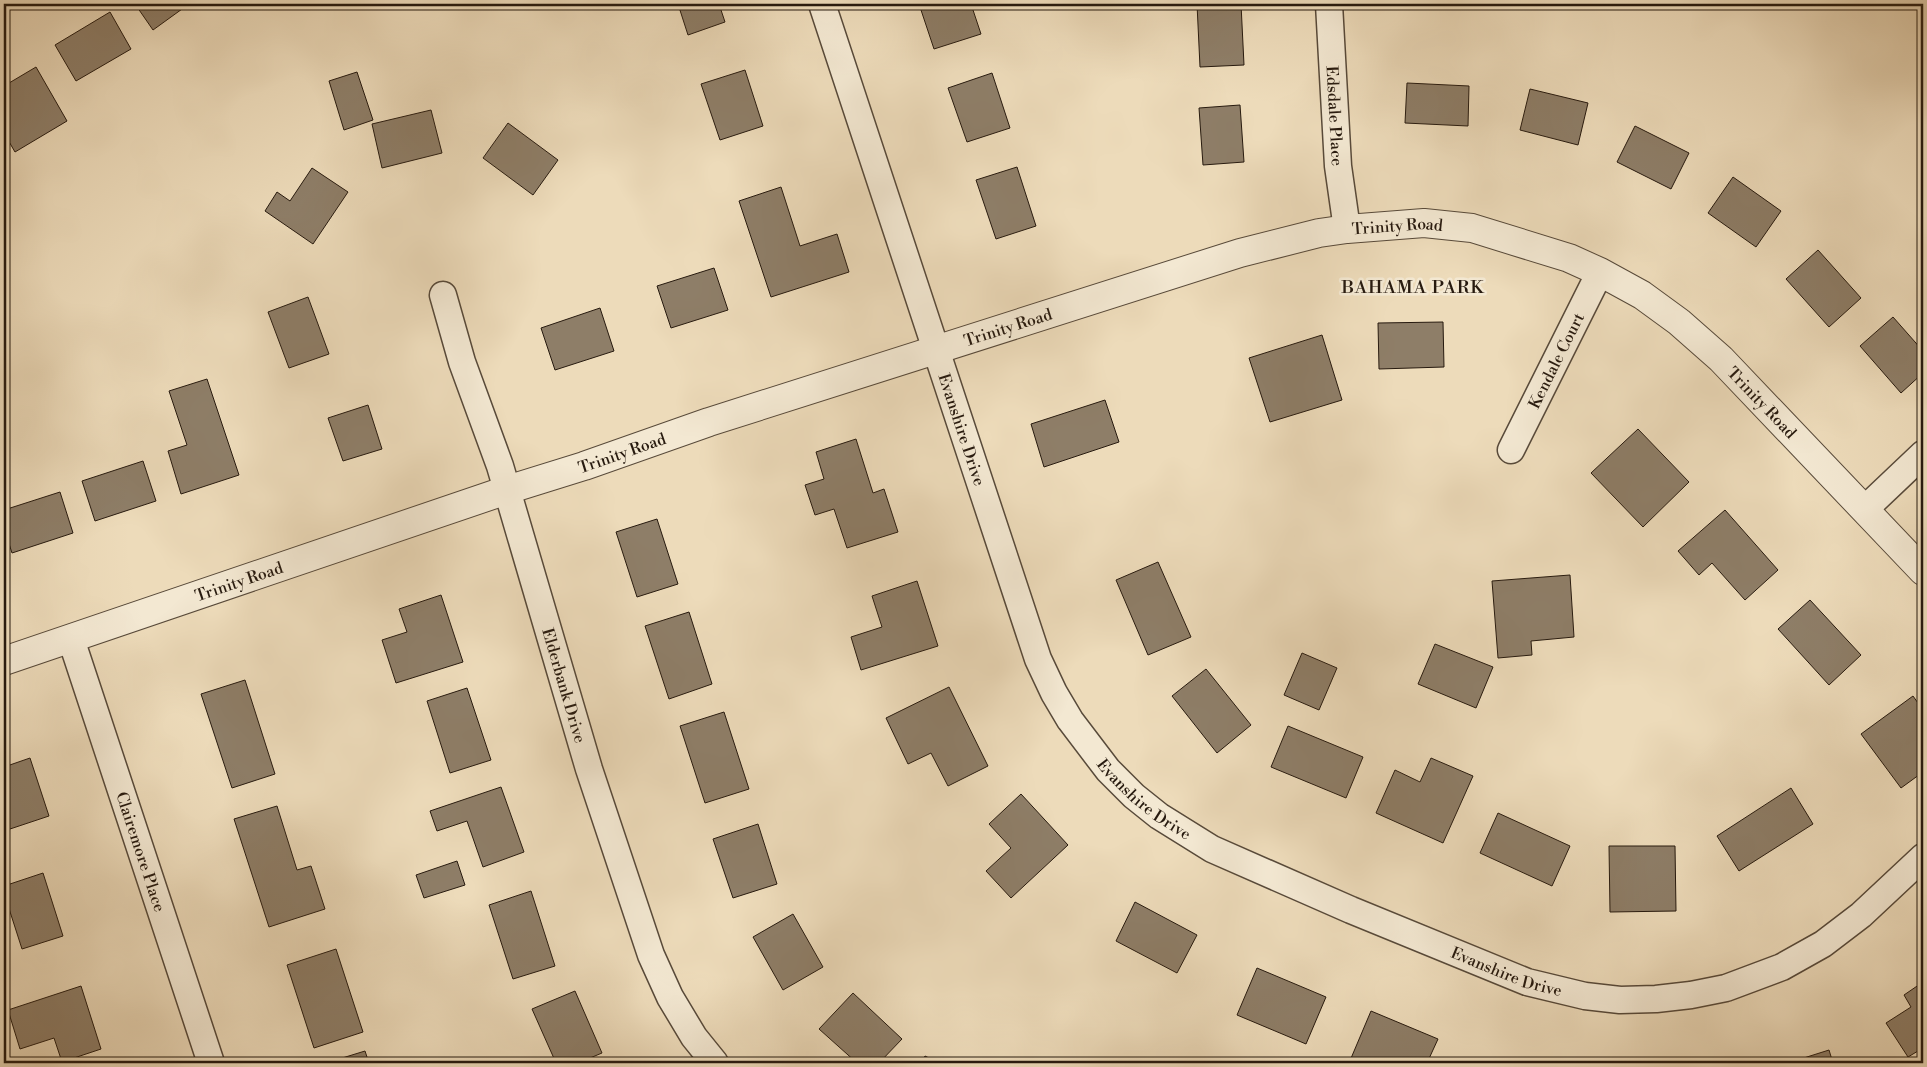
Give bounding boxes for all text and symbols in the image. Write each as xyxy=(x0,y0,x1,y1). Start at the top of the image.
street label: Edsdale Place xyxy=(1321,65,1347,167)
street label: Trinity Road xyxy=(1351,214,1444,240)
district label: BAHAMA PARK xyxy=(1341,276,1485,299)
street label: Trinity Road xyxy=(961,304,1055,351)
street label: Kendale Court xyxy=(1524,309,1589,412)
street label: Trinity Road xyxy=(1723,363,1800,443)
street label: Evanshire Drive xyxy=(934,371,989,488)
street label: Trinity Road xyxy=(576,429,669,478)
street label: Trinity Road xyxy=(193,558,286,606)
street label: Elderbank Drive xyxy=(537,626,590,746)
street label: Evanshire Drive xyxy=(1092,755,1194,844)
street label: Clairemore Place xyxy=(111,789,169,915)
street label: Evanshire Drive xyxy=(1448,943,1564,1001)

